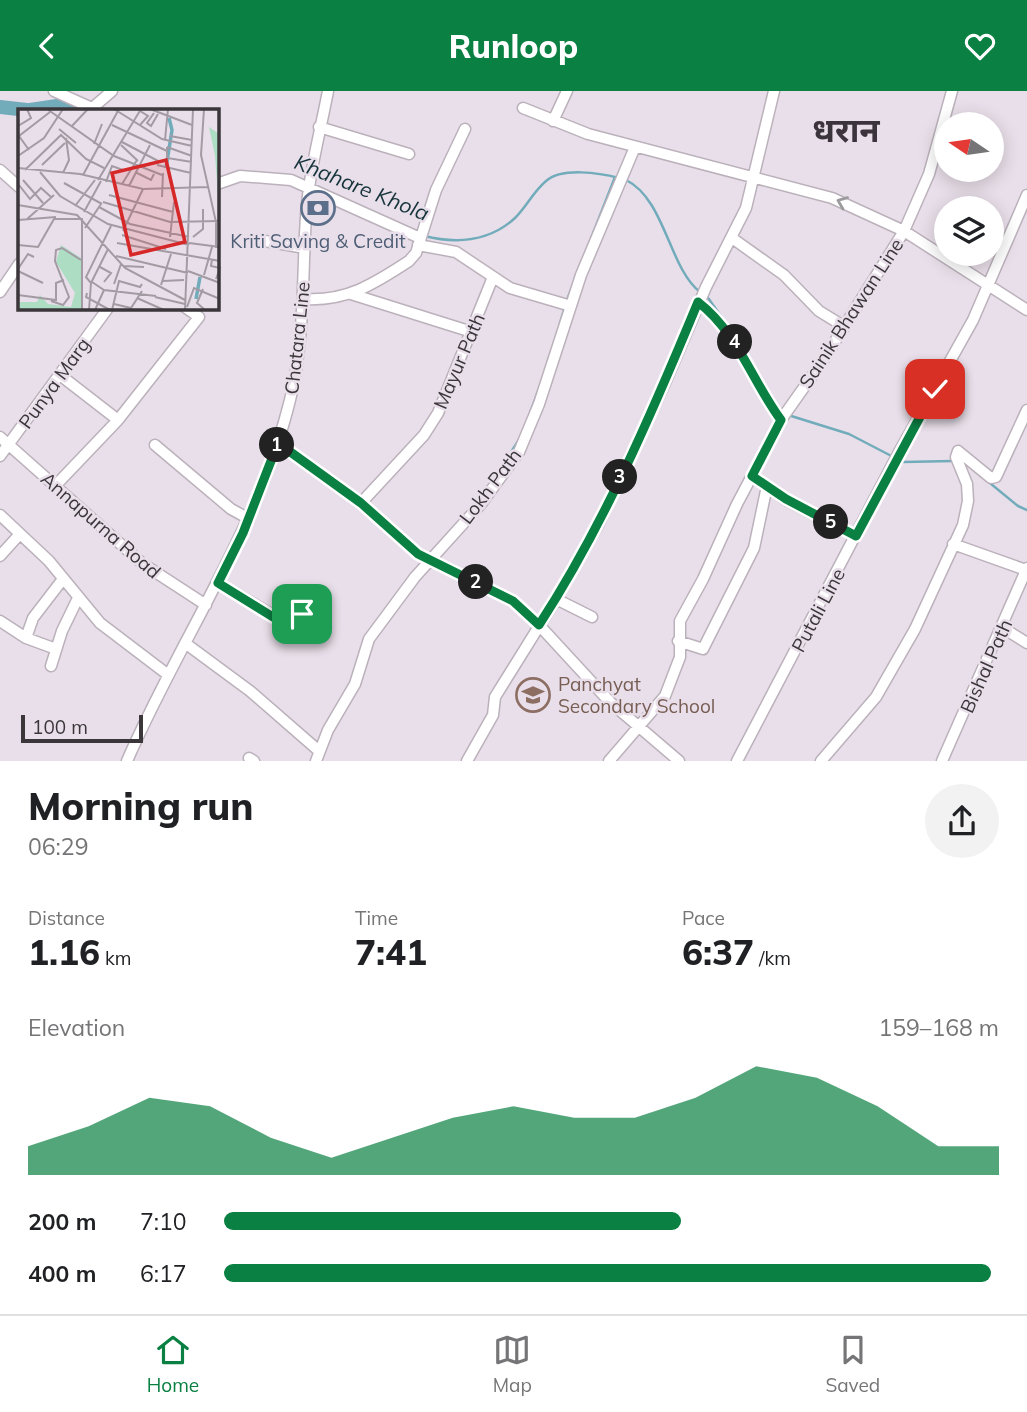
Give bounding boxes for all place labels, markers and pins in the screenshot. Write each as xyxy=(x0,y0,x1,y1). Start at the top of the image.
bank icon: Kriti Saving & Credit xyxy=(299,189,337,227)
place label: Kriti Saving & Credit xyxy=(230,229,406,253)
pin: 4 xyxy=(718,324,752,359)
pin xyxy=(905,359,965,419)
pin: 1 xyxy=(260,427,294,463)
pin: 3 xyxy=(602,459,638,495)
pin: 5 xyxy=(814,505,848,539)
pin: 2 xyxy=(458,565,494,599)
pin xyxy=(272,584,332,644)
place label: Panchyat Secondary School xyxy=(558,672,715,718)
school or university icon: Panchyat Secondary School xyxy=(514,676,552,714)

